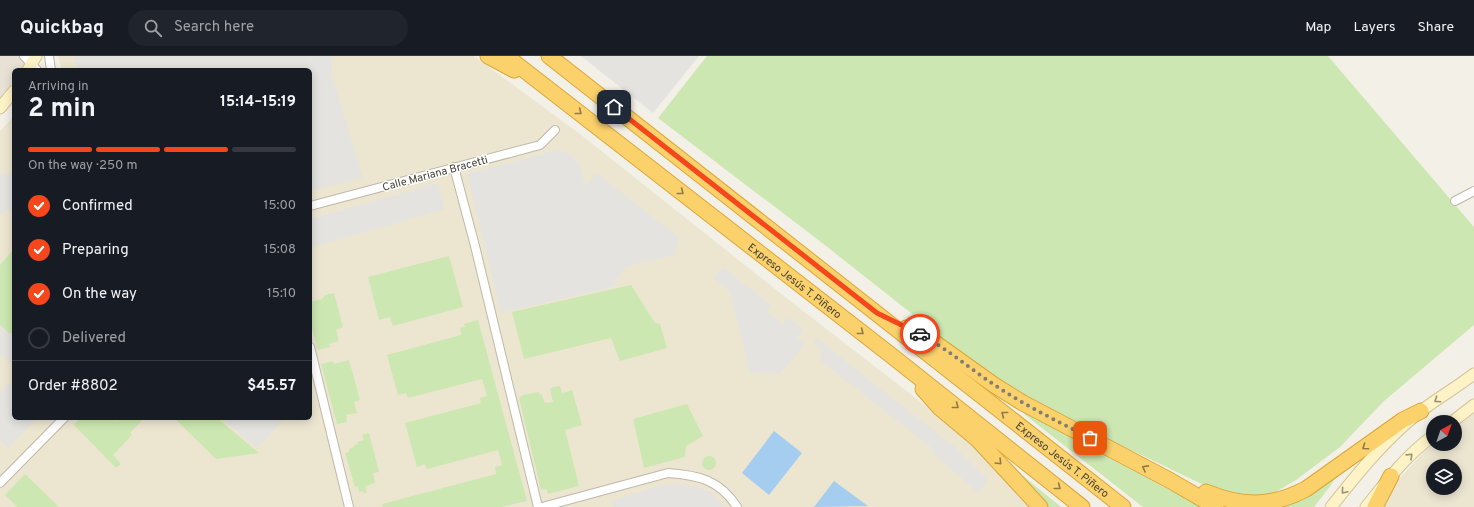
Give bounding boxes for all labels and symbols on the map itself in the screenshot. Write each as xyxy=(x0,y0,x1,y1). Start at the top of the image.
pin xyxy=(597,90,631,124)
one-way arrow xyxy=(574,107,581,114)
street label: Calle Mariana Bracetti xyxy=(381,153,489,195)
one-way arrow xyxy=(677,187,684,194)
street label: Expreso Jesús T. Piñero xyxy=(745,241,844,322)
courier xyxy=(900,314,940,354)
one-way arrow xyxy=(857,327,864,334)
one-way arrow xyxy=(1434,395,1441,402)
one-way arrow xyxy=(951,402,958,409)
one-way arrow xyxy=(1002,412,1009,419)
north arrow xyxy=(1426,415,1462,451)
street label: Expreso Jesús T. Piñero xyxy=(1012,419,1111,501)
pin xyxy=(1073,421,1107,455)
one-way arrow xyxy=(1362,442,1369,449)
one-way arrow xyxy=(1405,453,1413,461)
one-way arrow xyxy=(994,457,1002,465)
one-way arrow xyxy=(1142,465,1150,472)
one-way arrow xyxy=(1053,483,1060,490)
one-way arrow xyxy=(1342,486,1349,493)

